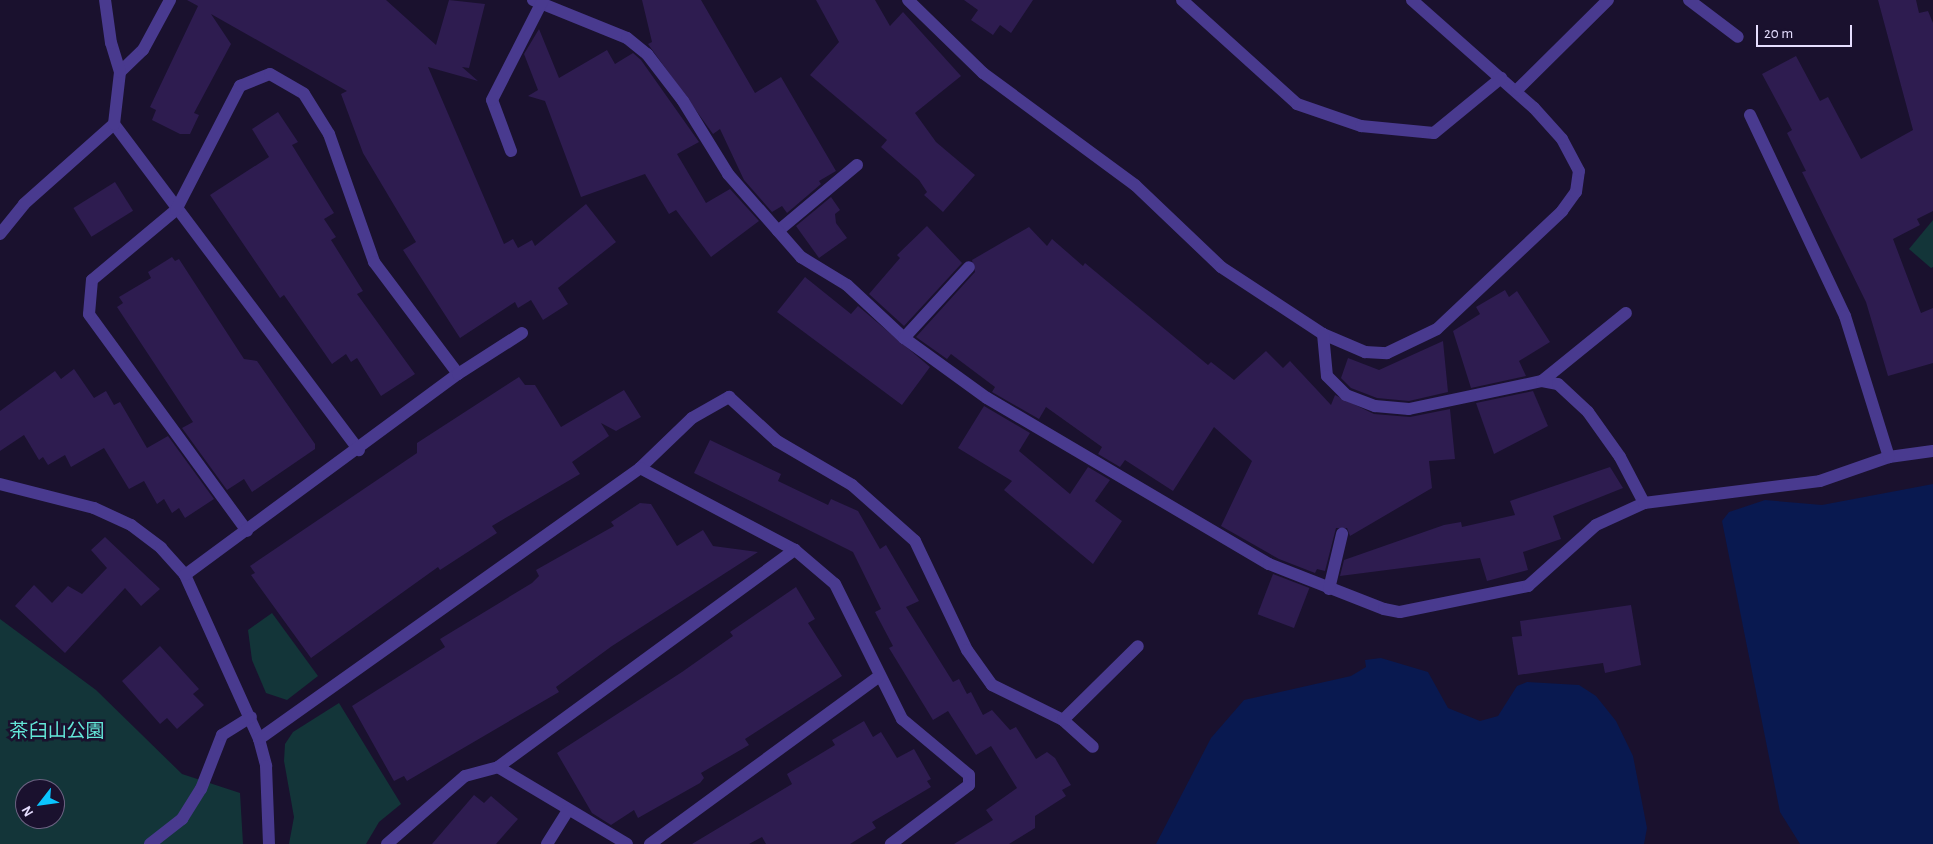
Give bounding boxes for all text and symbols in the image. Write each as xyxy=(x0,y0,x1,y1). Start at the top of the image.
scale bar xyxy=(1758,15,1854,47)
text: 20 m xyxy=(1764,26,1793,41)
park label: 茶臼山公園 xyxy=(10,721,104,743)
north arrow xyxy=(15,779,65,829)
text: N xyxy=(19,803,36,819)

